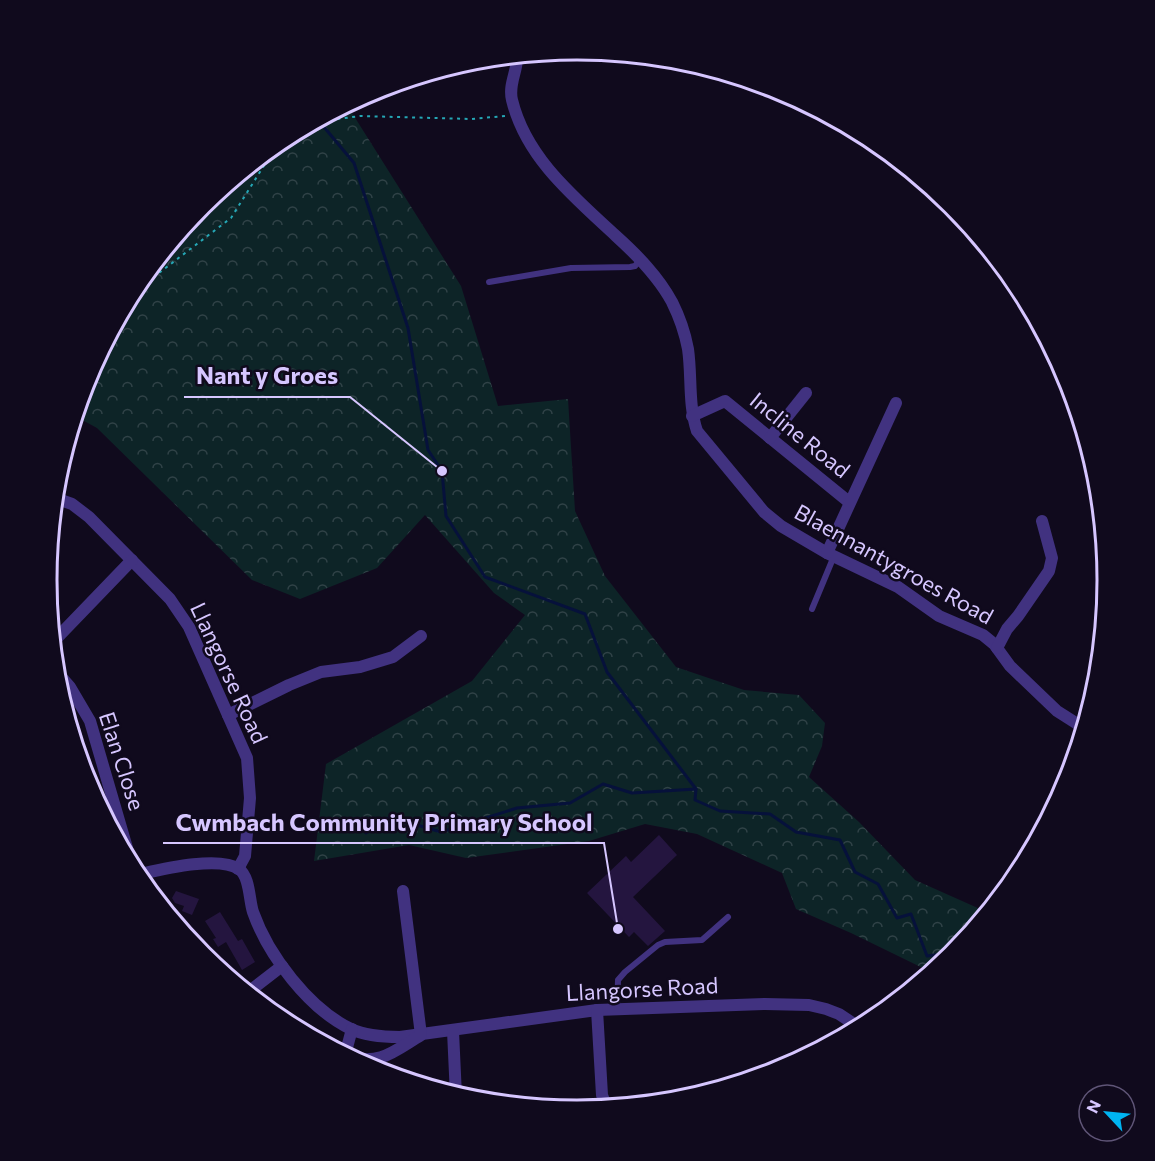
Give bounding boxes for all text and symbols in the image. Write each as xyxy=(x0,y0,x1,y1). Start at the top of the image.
callout: Nant y Groes xyxy=(184,355,350,397)
text: Nant y Groes xyxy=(196,360,338,389)
street label: Incline Road xyxy=(745,386,856,483)
street label: Blaennantygroes Road xyxy=(790,498,998,629)
street label: Llangorse Road xyxy=(185,598,274,748)
street label: Elan Close xyxy=(94,708,151,814)
callout: Cwmbach Community Primary School xyxy=(163,801,604,843)
text: Cwmbach Community Primary School xyxy=(175,807,593,836)
street label: Llangorse Road xyxy=(565,971,719,1006)
north arrow xyxy=(1077,1083,1137,1143)
text: N xyxy=(1082,1097,1104,1116)

